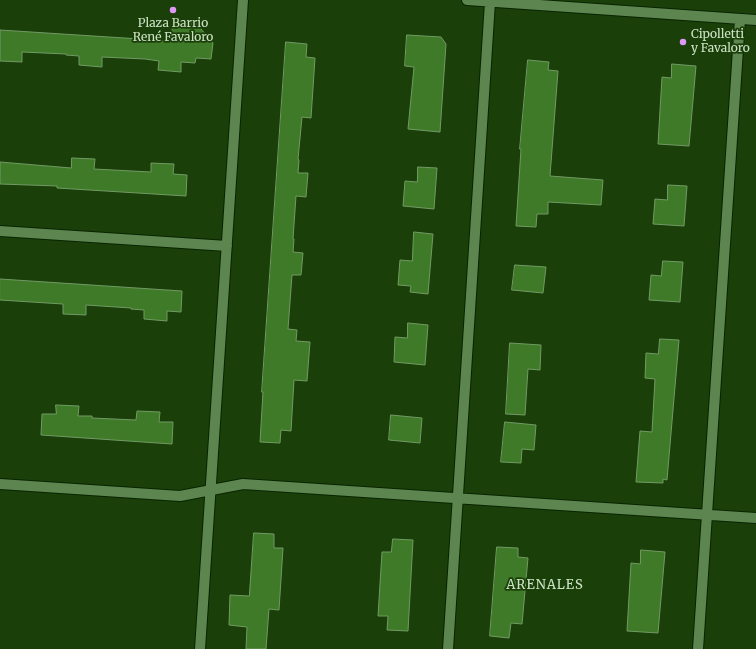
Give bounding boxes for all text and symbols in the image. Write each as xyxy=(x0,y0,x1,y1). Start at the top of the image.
marker: Plaza Barrio René Favaloro xyxy=(168,5,178,15)
place label: Plaza Barrio René Favaloro xyxy=(133,17,213,45)
place label: Cipolletti y Favaloro xyxy=(691,28,750,56)
marker: Cipolletti y Favaloro xyxy=(678,37,688,47)
district label: ARENALES xyxy=(506,577,584,593)

